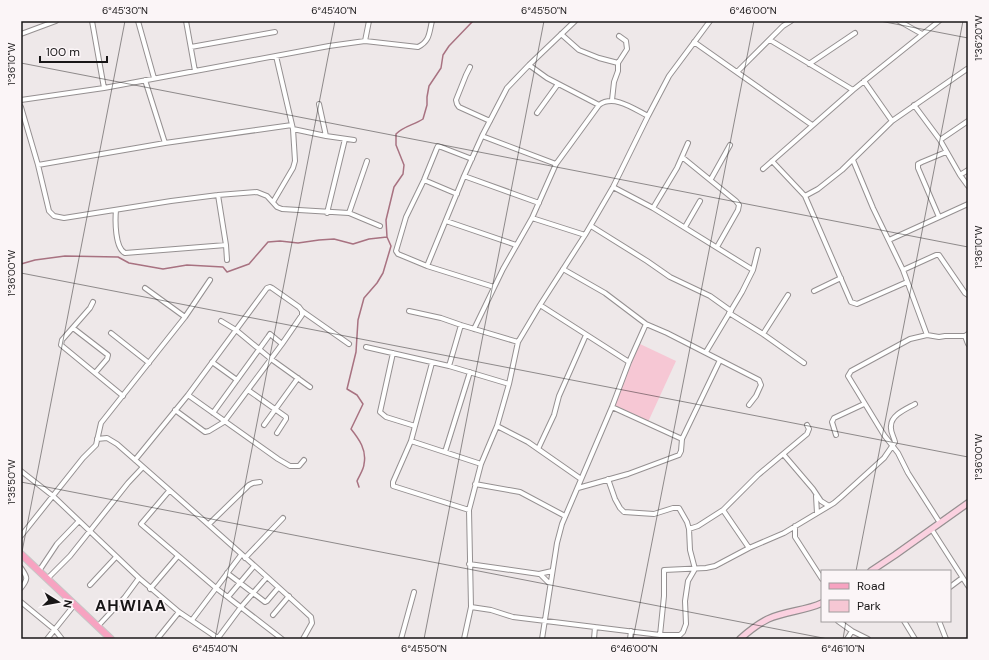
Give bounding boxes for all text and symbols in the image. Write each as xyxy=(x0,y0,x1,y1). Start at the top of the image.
text: 6°45'30"N xyxy=(102,4,148,17)
text: 6°45'40"N xyxy=(311,4,357,17)
text: 6°45'50"N xyxy=(521,4,567,17)
text: 6°46'00"N xyxy=(729,4,777,17)
text: 1°36'20"W xyxy=(972,15,985,61)
scale bar xyxy=(40,38,107,64)
text: 1°36'10"W xyxy=(5,42,18,85)
text: 100 m xyxy=(46,44,80,60)
text: 1°36'10"W xyxy=(972,225,985,268)
text: 1°36'00"W xyxy=(5,249,18,296)
text: 1°36'00"W xyxy=(972,433,985,480)
text: 1°35'50"W xyxy=(5,459,18,505)
legend xyxy=(821,570,951,622)
text: Road xyxy=(857,578,885,594)
north arrow xyxy=(38,582,78,622)
district label: AHWIAA xyxy=(95,595,167,616)
text: Park xyxy=(857,598,881,614)
text: N xyxy=(60,599,75,609)
text: 6°45'40"N xyxy=(192,642,238,655)
text: 6°45'50"N xyxy=(401,642,447,655)
text: 6°46'00"N xyxy=(610,642,658,655)
text: 6°46'10"N xyxy=(821,642,865,655)

